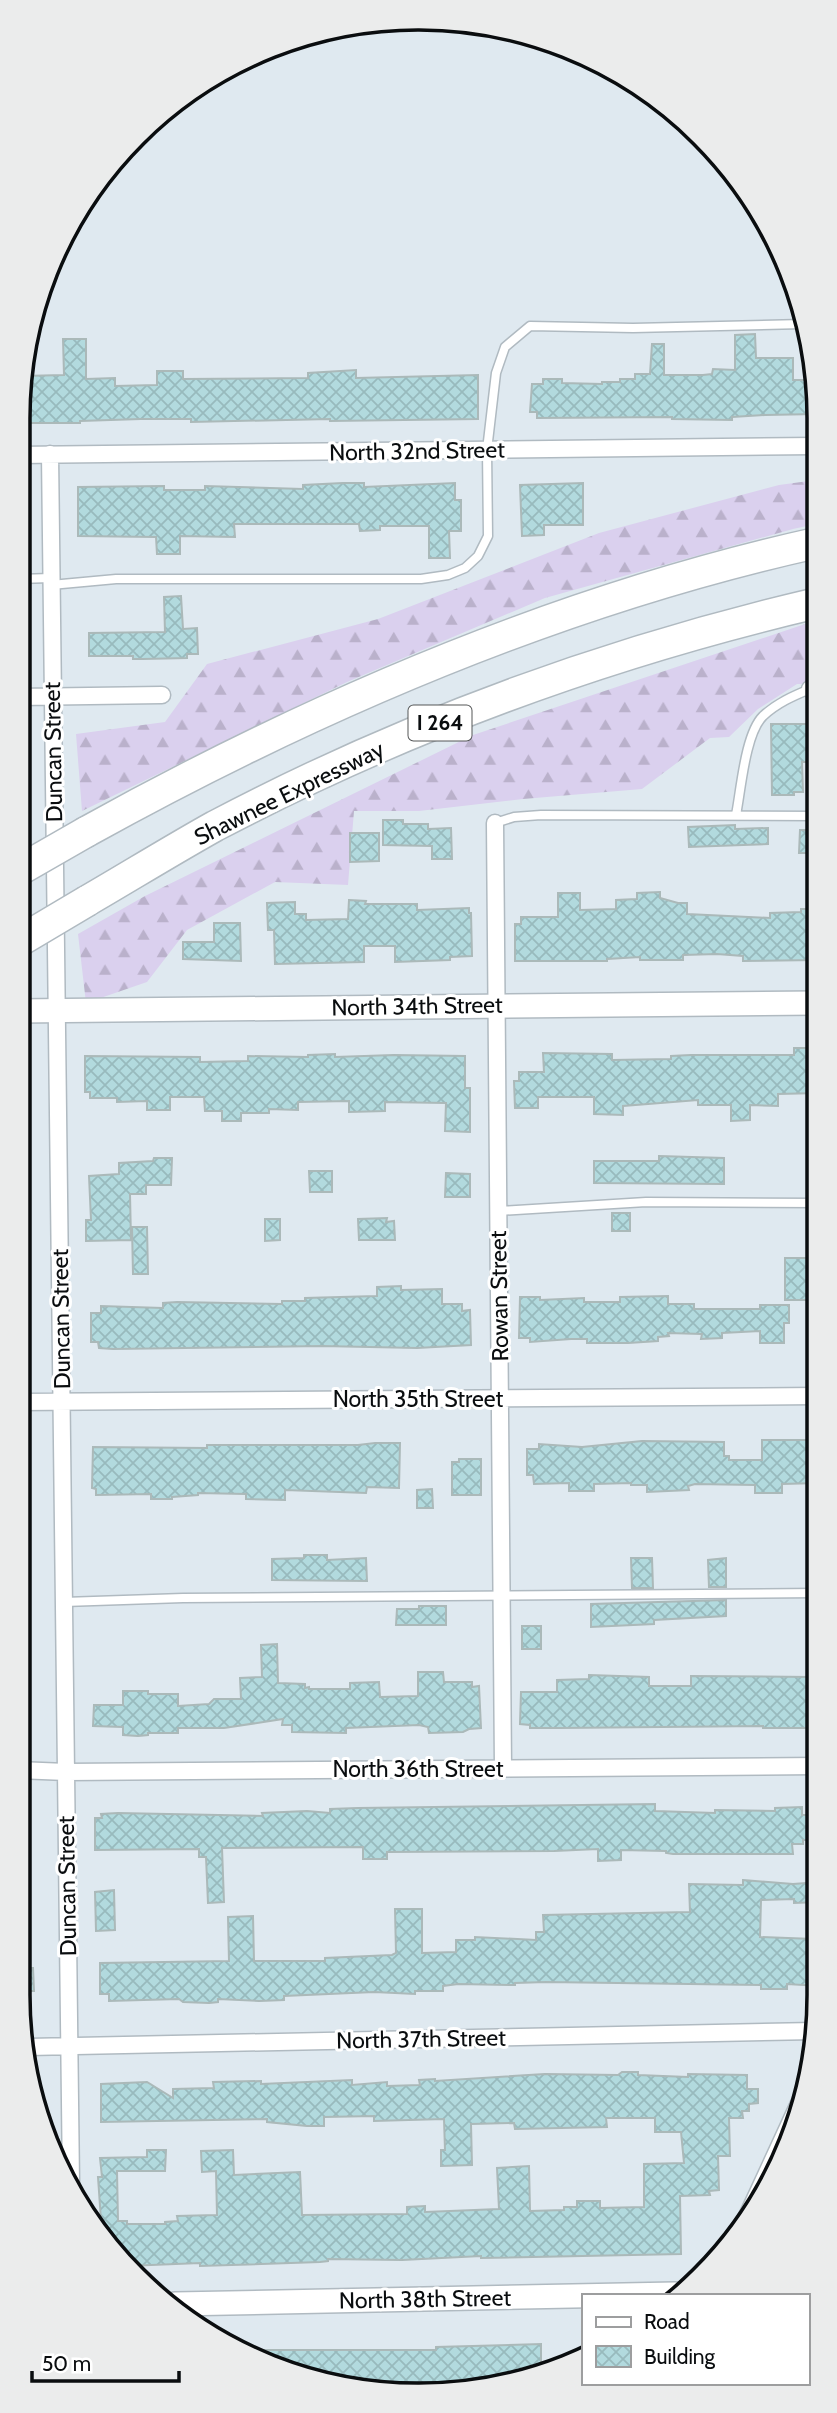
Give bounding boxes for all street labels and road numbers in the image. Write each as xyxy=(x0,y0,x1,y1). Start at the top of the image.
street label: North 32nd Street xyxy=(329,435,505,467)
street label: Duncan Street xyxy=(38,681,68,822)
road number: I 264 xyxy=(408,706,472,740)
street label: Shawnee Expressway xyxy=(189,735,389,851)
street label: North 34th Street xyxy=(331,991,503,1021)
street label: Rowan Street xyxy=(484,1230,514,1362)
street label: Duncan Street xyxy=(46,1248,76,1389)
street label: North 35th Street xyxy=(333,1385,504,1413)
street label: North 36th Street xyxy=(332,1755,504,1783)
street label: Duncan Street xyxy=(52,1815,82,1956)
street label: North 37th Street xyxy=(336,2024,506,2054)
street label: North 38th Street xyxy=(339,2283,512,2314)

